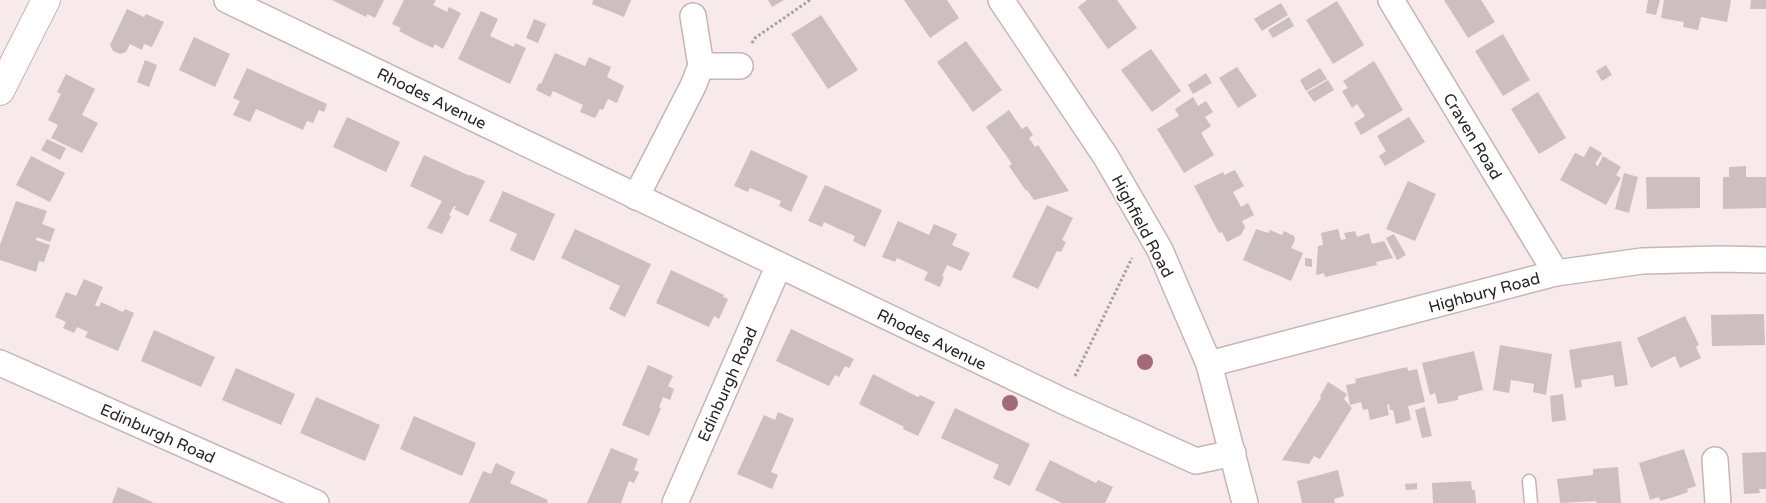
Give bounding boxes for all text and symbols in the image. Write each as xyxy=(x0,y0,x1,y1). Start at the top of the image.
street label: Rhodes Avenue xyxy=(374,64,489,134)
street label: Craven Road xyxy=(1438,90,1506,183)
street label: Highfield Road xyxy=(1107,172,1178,281)
street label: Highbury Road xyxy=(1426,268,1542,317)
street label: Rhodes Avenue xyxy=(874,305,989,375)
street label: Edinburgh Road xyxy=(694,324,762,445)
street label: Edinburgh Road xyxy=(97,400,218,468)

